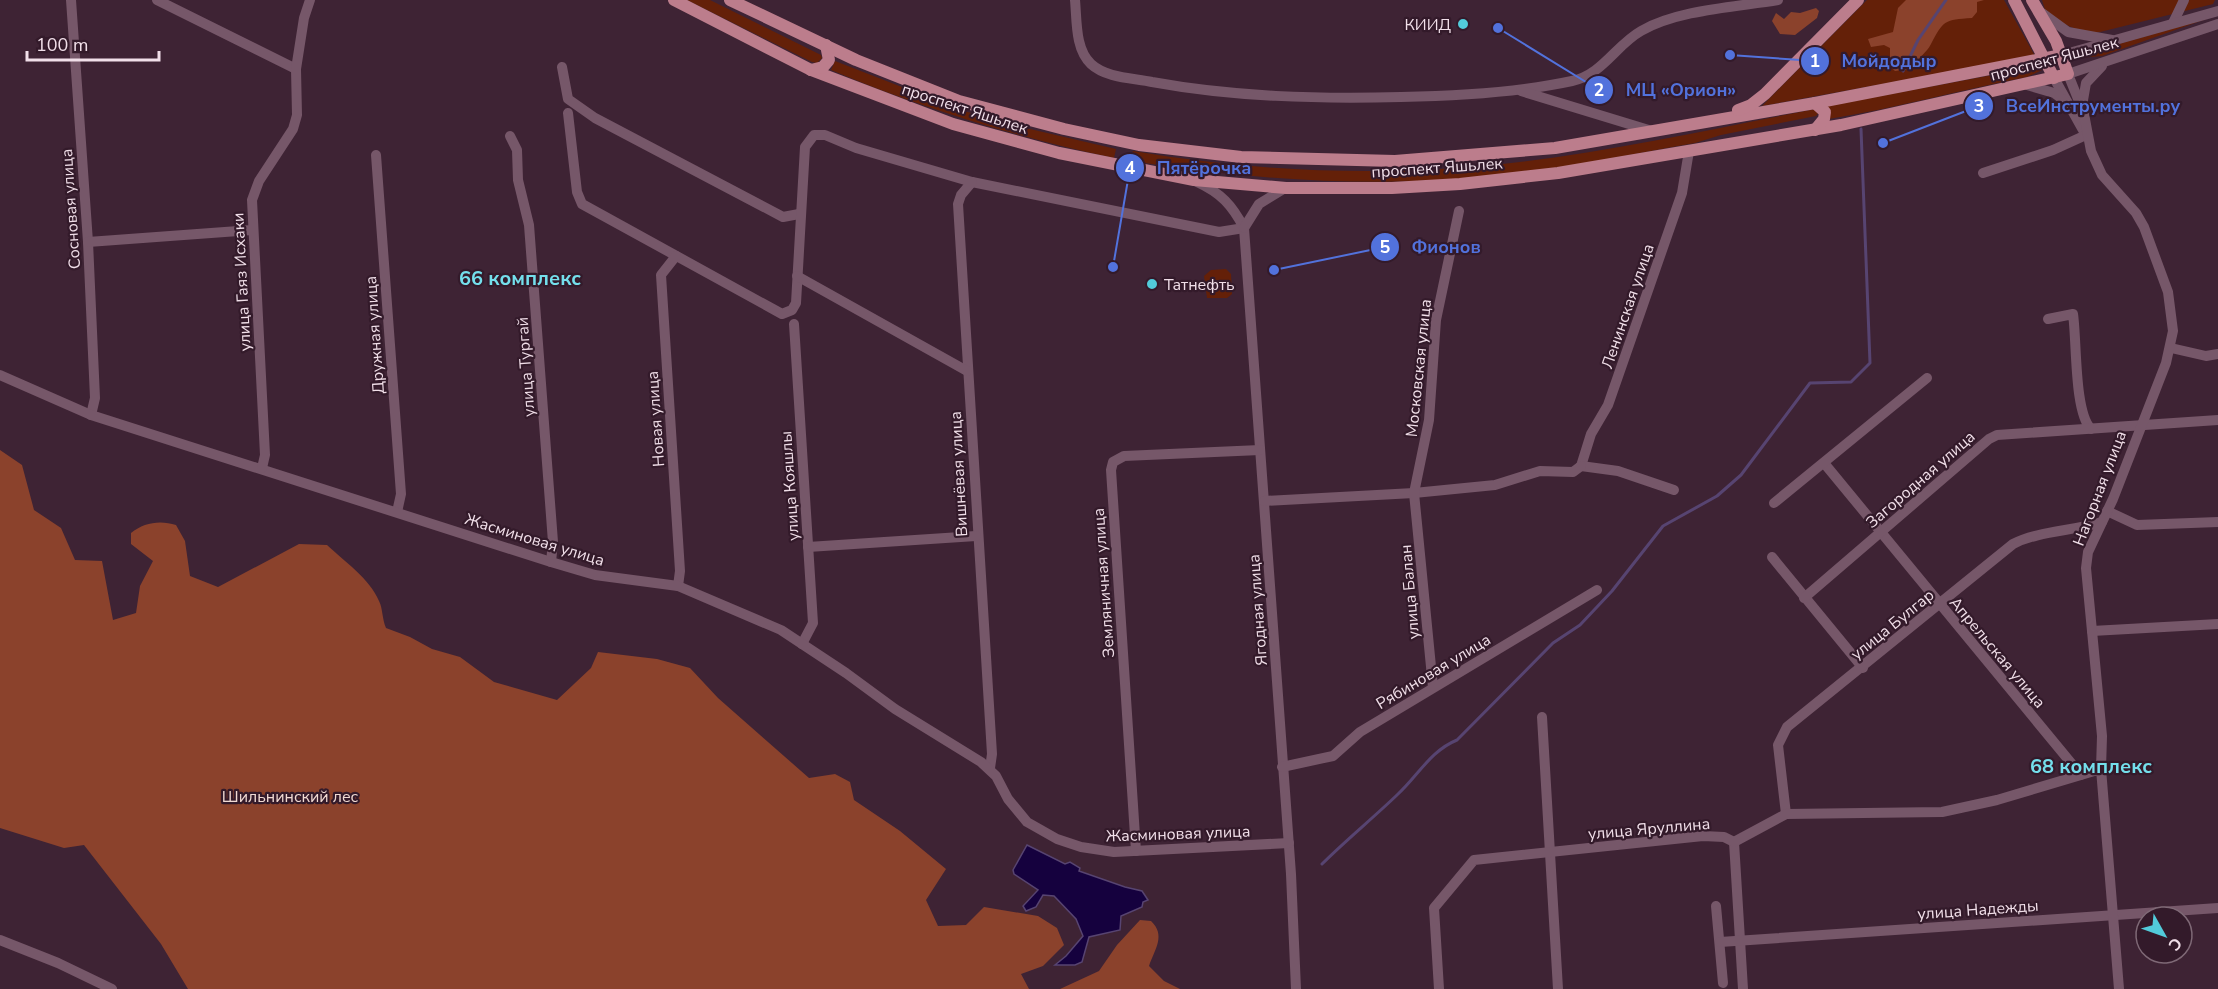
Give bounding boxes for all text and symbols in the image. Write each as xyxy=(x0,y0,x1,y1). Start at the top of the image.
place label: КИИД xyxy=(1405,14,1452,36)
marker: КИИД xyxy=(1456,17,1470,31)
scale bar xyxy=(27,24,159,62)
street label: проспект Яшьлек xyxy=(1988,31,2121,87)
text: 100 m xyxy=(36,33,88,57)
callout: Мойдодыр xyxy=(1800,43,1949,79)
text: 1 xyxy=(1810,49,1820,73)
text: Мойдодыр xyxy=(1841,49,1937,73)
callout: МЦ «Орион» xyxy=(1584,72,1748,108)
street label: проспект Яшьлек xyxy=(899,78,1031,140)
text: 2 xyxy=(1594,78,1604,102)
text: МЦ «Орион» xyxy=(1626,78,1736,102)
callout: ВсеИнструменты.ру xyxy=(1964,88,2193,124)
text: 3 xyxy=(1974,94,1984,118)
text: ВсеИнструменты.ру xyxy=(2006,94,2180,118)
street label: Сосновая улица xyxy=(56,148,86,270)
callout: Пятёрочка xyxy=(1115,150,1264,186)
street label: проспект Яшьлек xyxy=(1371,152,1504,184)
text: 4 xyxy=(1125,156,1136,180)
text: Пятёрочка xyxy=(1157,156,1251,180)
street label: улица Гаяз Исхаки xyxy=(227,212,257,352)
callout: Фионов xyxy=(1370,229,1493,265)
text: 5 xyxy=(1380,235,1391,259)
text: Фионов xyxy=(1411,235,1481,259)
street label: Ленинская улица xyxy=(1596,241,1660,372)
district label: 66 комплекс xyxy=(459,265,581,292)
place label: Татнефть xyxy=(1164,274,1235,296)
street label: Дружная улица xyxy=(360,275,390,395)
marker: Татнефть xyxy=(1145,277,1159,291)
street label: Московская улица xyxy=(1401,298,1437,438)
street label: улица Тургай xyxy=(512,316,540,418)
street label: Новая улица xyxy=(642,370,670,468)
street label: Вишнёвая улица xyxy=(945,411,973,537)
street label: Загородная улица xyxy=(1861,426,1980,533)
street label: Нагорная улица xyxy=(2068,428,2132,549)
street label: улица Кояшлы xyxy=(775,430,805,542)
street label: Земляничная улица xyxy=(1088,507,1120,659)
street label: Жасминовая улица xyxy=(462,508,607,572)
street label: улица Балан xyxy=(1395,544,1425,640)
street label: Ягодная улица xyxy=(1243,554,1273,666)
street label: улица Булгар xyxy=(1846,584,1939,665)
street label: Апрельская улица xyxy=(1944,592,2050,713)
street label: Рябиновая улица xyxy=(1372,629,1495,715)
district label: 68 комплекс xyxy=(2030,753,2152,780)
park label: Шильнинский лес xyxy=(222,786,359,808)
street label: улица Яруллина xyxy=(1587,813,1711,845)
street label: Жасминовая улица xyxy=(1105,820,1251,848)
street label: улица Надежды xyxy=(1917,895,2039,925)
north arrow xyxy=(2134,905,2194,965)
text: С xyxy=(2163,933,2187,955)

